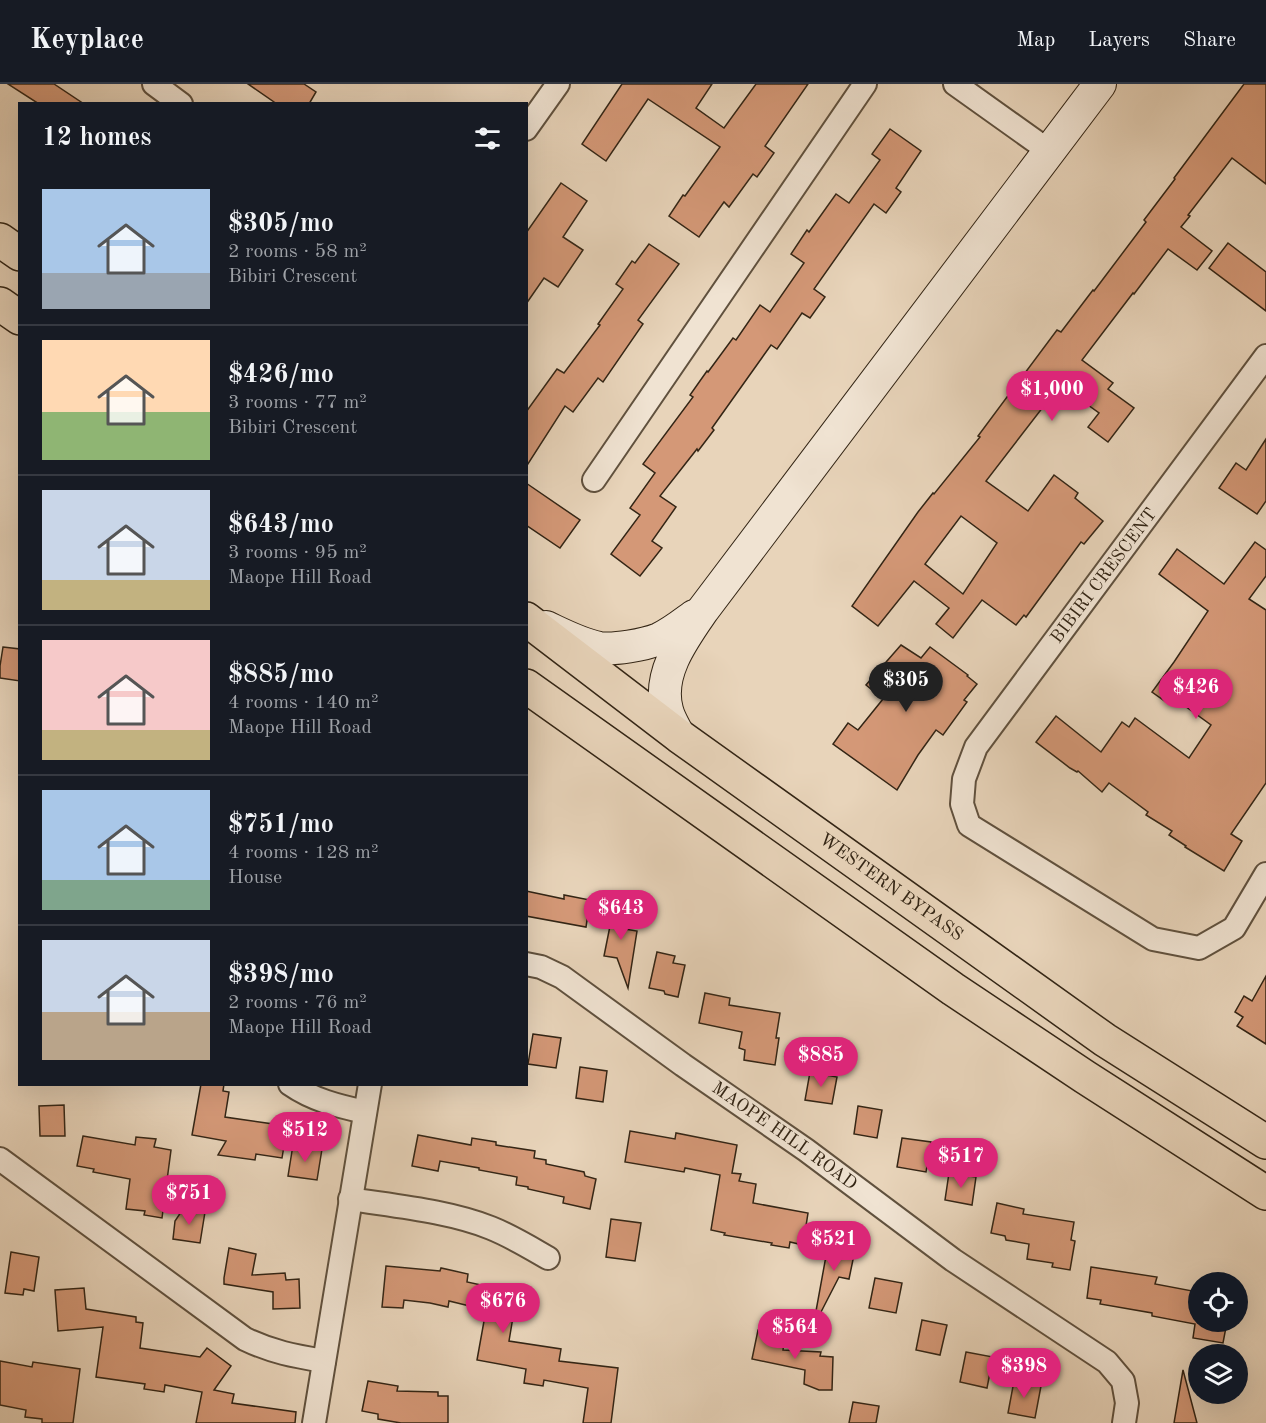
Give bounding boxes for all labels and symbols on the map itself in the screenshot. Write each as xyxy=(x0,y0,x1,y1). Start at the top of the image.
pin: $1,000 xyxy=(1003,371,1101,422)
street label: BIBIRI CRESCENT xyxy=(1048,505,1160,647)
pin: $305 xyxy=(870,662,942,713)
pin: $426 xyxy=(1160,669,1232,720)
street label: WESTERN BYPASS xyxy=(816,830,966,944)
pin: $643 xyxy=(585,890,657,941)
pin: $885 xyxy=(785,1037,857,1088)
street label: MAOPE HILL ROAD xyxy=(709,1079,860,1194)
pin: $512 xyxy=(269,1112,341,1163)
pin: $517 xyxy=(925,1138,997,1189)
pin: $751 xyxy=(153,1175,225,1226)
pin: $521 xyxy=(798,1221,870,1272)
pin: $676 xyxy=(467,1283,539,1334)
pin: $564 xyxy=(759,1309,831,1360)
pin: $398 xyxy=(988,1348,1060,1399)

